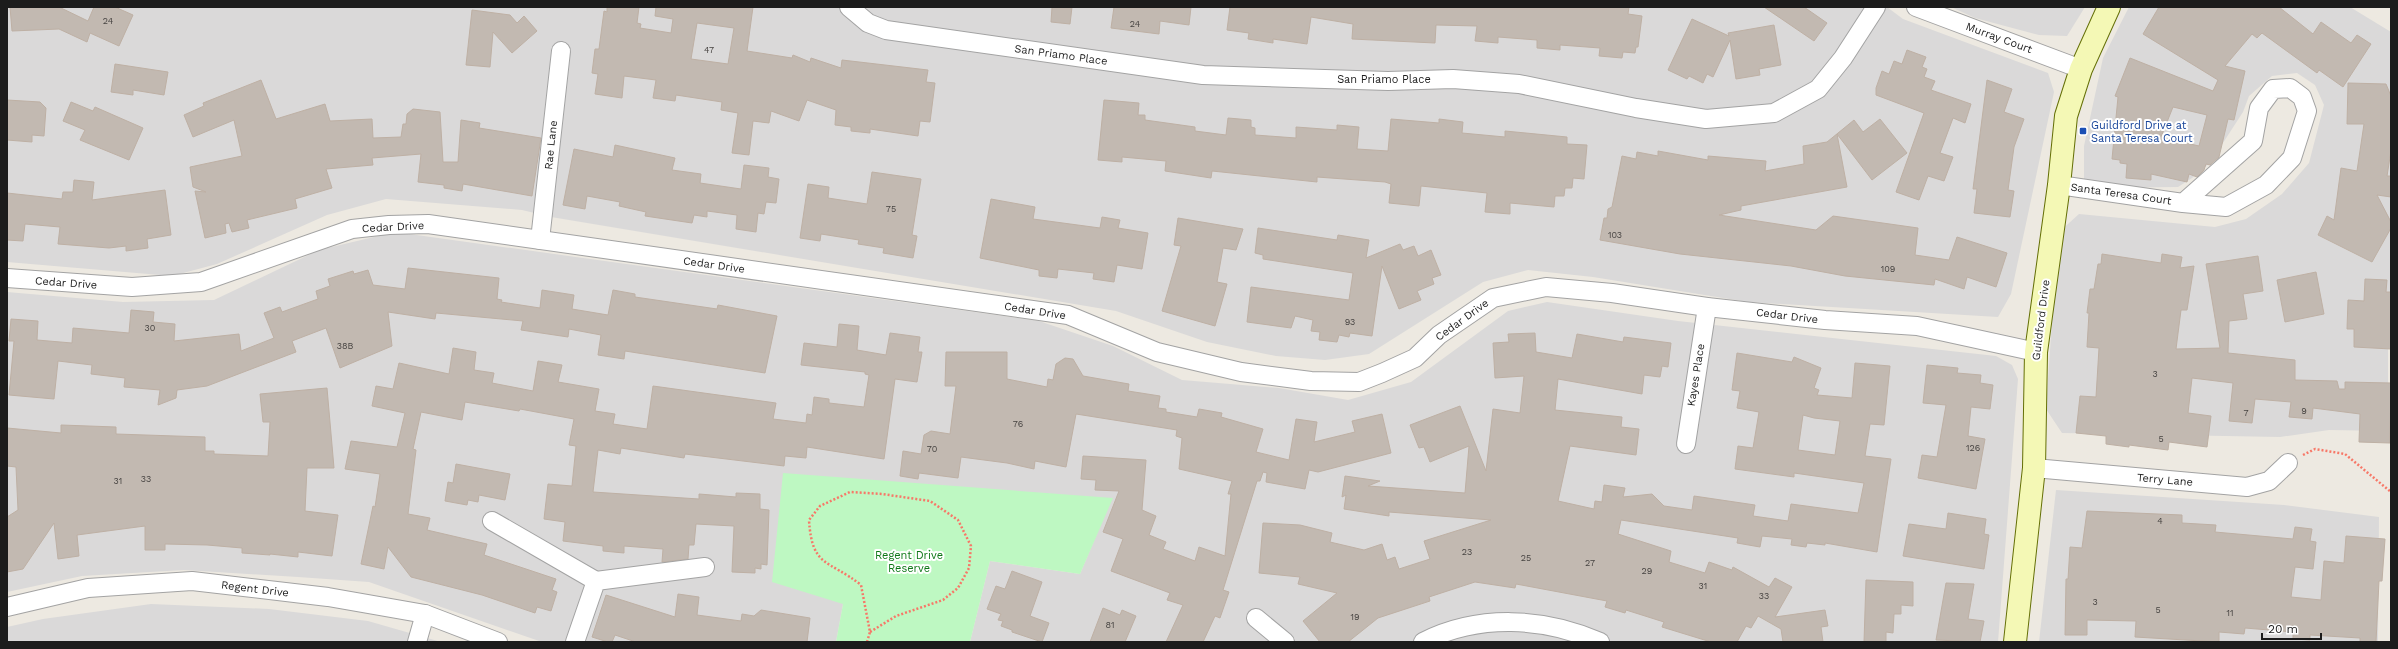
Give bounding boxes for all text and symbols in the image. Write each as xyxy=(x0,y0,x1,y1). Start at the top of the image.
house number: 24 xyxy=(103,16,114,26)
house number: 24 xyxy=(1130,19,1141,29)
street label: Murray Court xyxy=(1964,20,2034,56)
street label: San Priamo Place xyxy=(1014,42,1108,68)
house number: 47 xyxy=(704,45,714,55)
street label: San Priamo Place xyxy=(1337,73,1431,86)
place label: Guildford Drive at Santa Teresa Court xyxy=(2091,119,2193,145)
street label: Rae Lane xyxy=(542,120,560,170)
marker: Guildford Drive at Santa Teresa Court xyxy=(2078,126,2088,136)
street label: Santa Teresa Court xyxy=(2070,180,2173,208)
house number: 75 xyxy=(886,204,896,214)
street label: Cedar Drive xyxy=(362,219,424,235)
house number: 103 xyxy=(1608,230,1622,240)
street label: Cedar Drive xyxy=(682,254,746,276)
house number: 109 xyxy=(1881,264,1895,274)
street label: Cedar Drive xyxy=(34,274,98,292)
street label: Guildford Drive xyxy=(2030,279,2052,361)
street label: Cedar Drive xyxy=(1433,296,1491,344)
street label: Cedar Drive xyxy=(1003,300,1067,322)
street label: Cedar Drive xyxy=(1755,306,1819,326)
house number: 93 xyxy=(1345,317,1355,327)
house number: 30 xyxy=(145,323,156,333)
house number: 38B xyxy=(337,341,353,351)
street label: Kayes Place xyxy=(1685,343,1707,407)
house number: 3 xyxy=(2152,369,2158,379)
house number: 9 xyxy=(2301,406,2307,416)
house number: 7 xyxy=(2243,408,2249,418)
house number: 76 xyxy=(1013,419,1023,429)
house number: 5 xyxy=(2158,434,2164,444)
house number: 126 xyxy=(1966,443,1980,453)
house number: 70 xyxy=(927,444,938,454)
street label: Terry Lane xyxy=(2137,471,2193,489)
house number: 33 xyxy=(141,474,151,484)
house number: 31 xyxy=(114,476,122,486)
house number: 4 xyxy=(2157,516,2163,526)
house number: 23 xyxy=(1462,547,1472,557)
park label: Regent Drive Reserve xyxy=(875,549,943,575)
house number: 25 xyxy=(1521,553,1531,563)
house number: 27 xyxy=(1585,558,1595,568)
house number: 29 xyxy=(1642,566,1652,576)
street label: Regent Drive xyxy=(220,578,290,600)
house number: 31 xyxy=(1699,581,1707,591)
house number: 33 xyxy=(1759,591,1769,601)
house number: 3 xyxy=(2092,597,2098,607)
house number: 5 xyxy=(2155,605,2161,615)
house number: 11 xyxy=(2226,608,2234,618)
house number: 19 xyxy=(1350,612,1360,622)
scale bar xyxy=(2262,615,2321,641)
house number: 81 xyxy=(1105,620,1115,630)
text: 20 m xyxy=(2268,622,2298,636)

